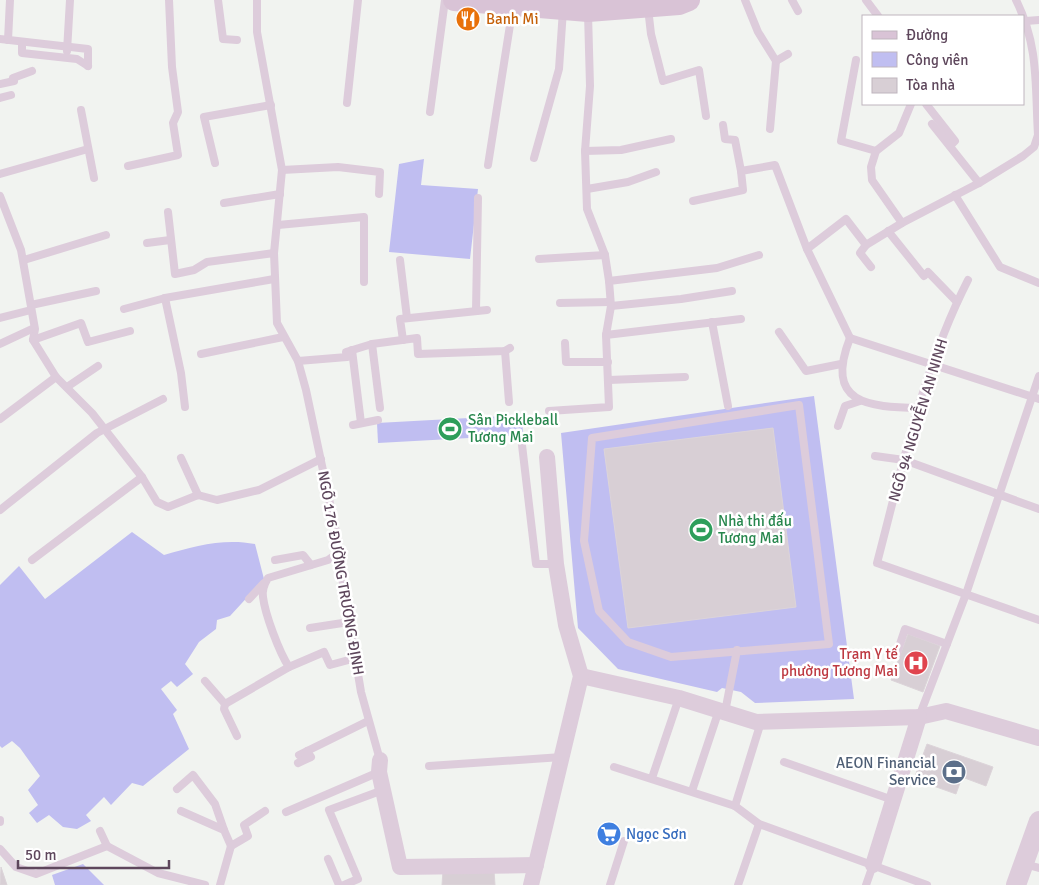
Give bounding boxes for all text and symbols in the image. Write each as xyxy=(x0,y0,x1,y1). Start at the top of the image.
restaurant icon: Banh Mi xyxy=(455,6,481,32)
place label: Banh Mi xyxy=(486,10,539,28)
legend xyxy=(862,15,1024,105)
text: Đường xyxy=(906,26,948,44)
text: Công viên xyxy=(906,51,969,69)
text: Tòa nhà xyxy=(906,76,955,94)
street label: NGÕ 94 NGUYỄN AN NINH xyxy=(881,335,951,504)
place label: Sân Pickleball Tương Mai xyxy=(468,411,558,446)
sports icon: Sân Pickleball Tương Mai xyxy=(437,416,463,442)
street label: NGÕ 176 ĐƯỜNG TRƯƠNG ĐỊNH xyxy=(314,469,369,677)
place label: Nhà thi đấu Tương Mai xyxy=(718,512,792,547)
sports icon: Nhà thi đấu Tương Mai xyxy=(688,517,714,543)
place label: Trạm Y tế phường Tương Mai xyxy=(781,645,898,680)
hospital icon: Trạm Y tế phường Tương Mai xyxy=(903,650,929,676)
place label: AEON Financial Service xyxy=(836,754,936,789)
bank icon: AEON Financial Service xyxy=(941,759,967,785)
supermarket icon: Ngọc Sơn xyxy=(596,821,622,847)
place label: Ngọc Sơn xyxy=(626,825,687,843)
scale bar xyxy=(18,838,169,870)
text: 50 m xyxy=(25,846,56,864)

